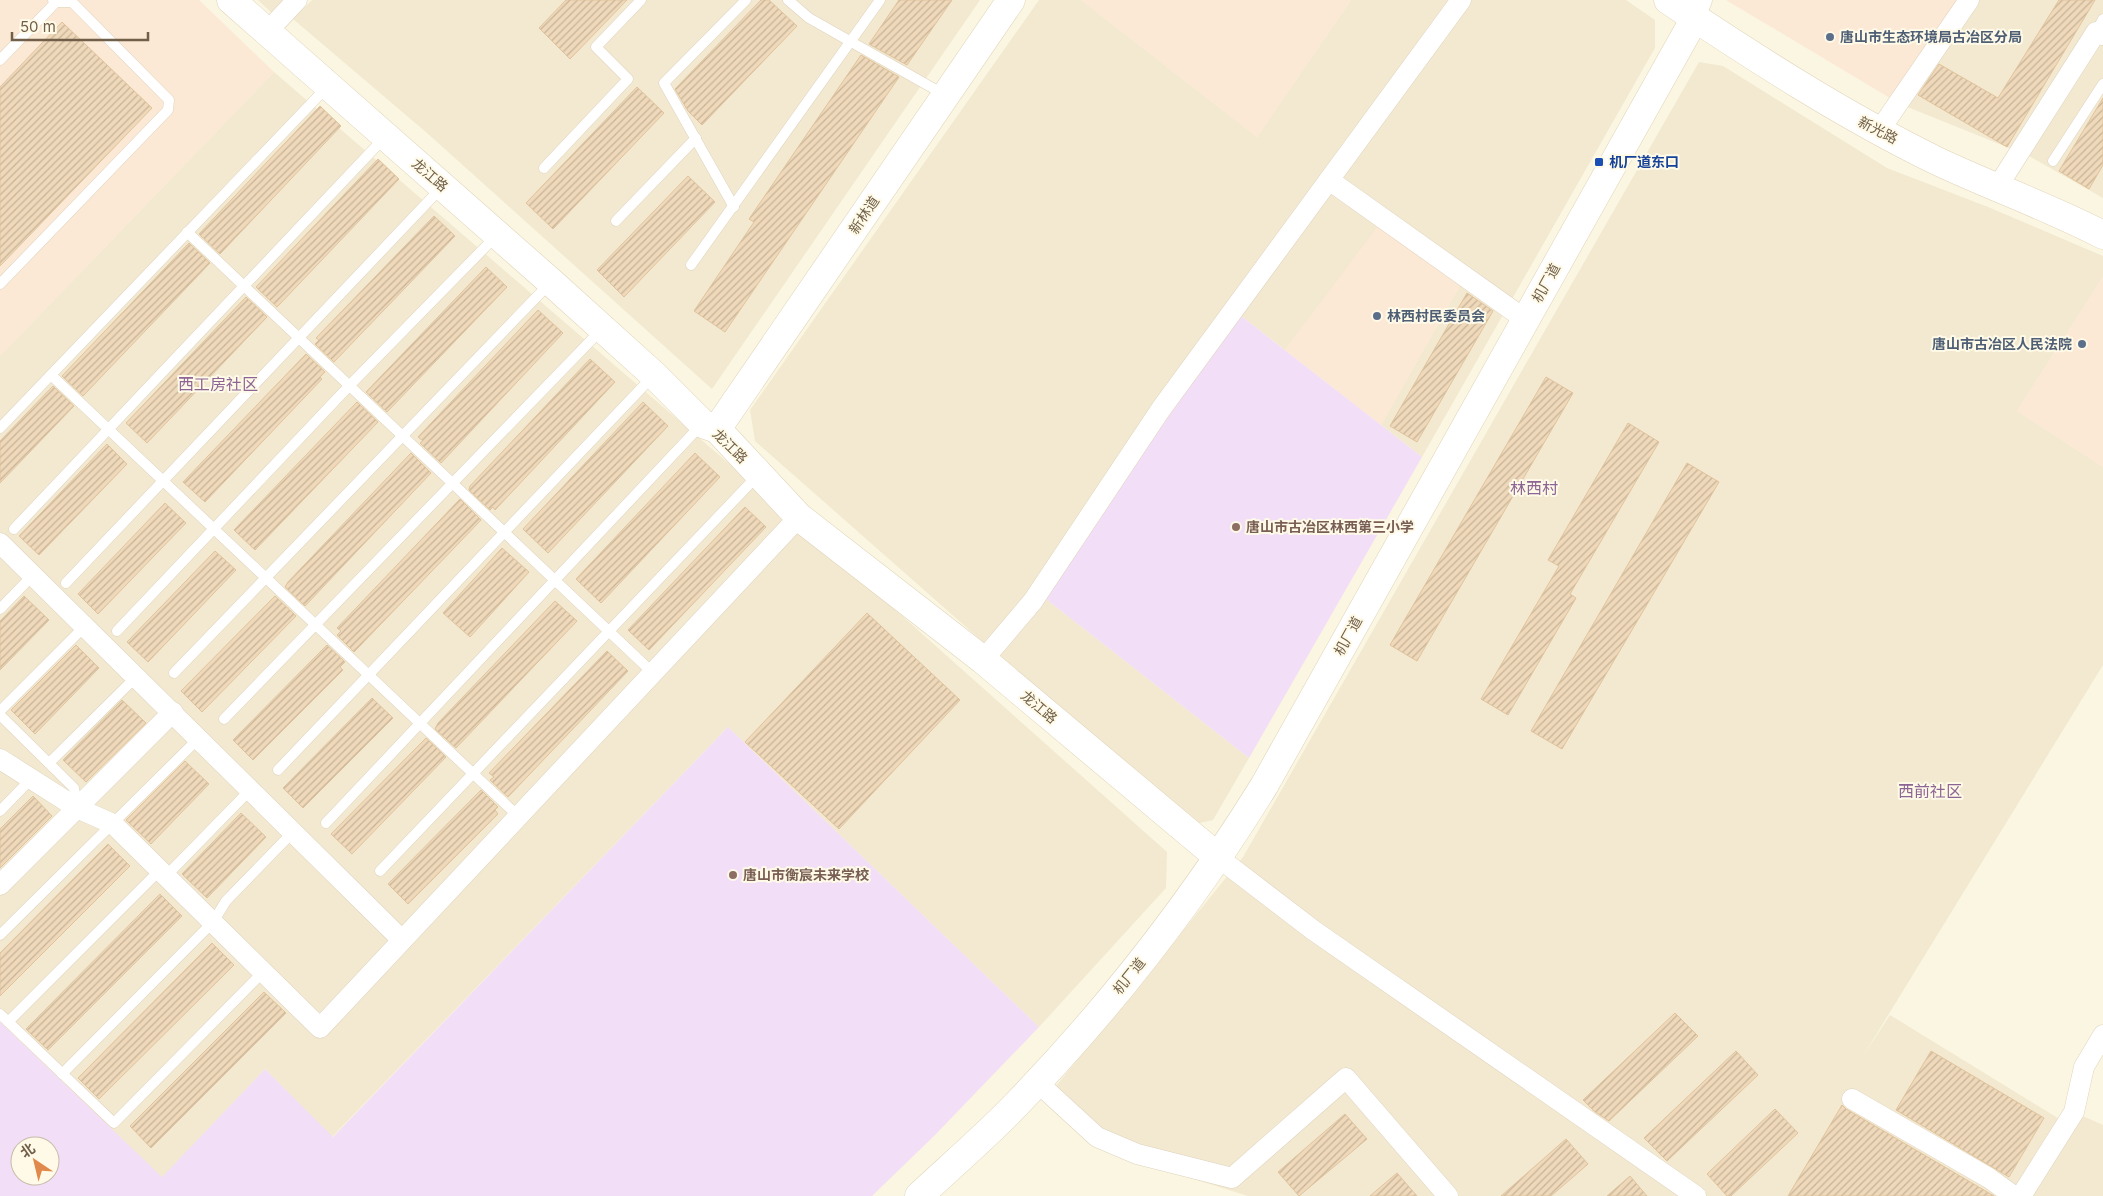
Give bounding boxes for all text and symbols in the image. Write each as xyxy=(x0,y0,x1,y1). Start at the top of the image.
scale bar xyxy=(12,10,149,42)
text: 50 m xyxy=(20,17,56,36)
place label: 唐山市生态环境局古冶区分局 xyxy=(1840,28,2022,45)
marker: 唐山市生态环境局古冶区分局 xyxy=(1824,31,1836,43)
street label: 新光路 xyxy=(1856,112,1901,147)
place label: 机厂道东口 xyxy=(1609,153,1679,170)
street label: 龙江路 xyxy=(409,154,452,195)
marker: 机厂道东口 xyxy=(1593,156,1605,168)
street label: 新林道 xyxy=(845,193,882,237)
street label: 机厂道 xyxy=(1528,260,1563,305)
place label: 林西村民委员会 xyxy=(1387,307,1485,324)
marker: 林西村民委员会 xyxy=(1371,310,1383,322)
place label: 唐山市古冶区人民法院 xyxy=(1932,335,2072,352)
marker: 唐山市古冶区人民法院 xyxy=(2076,338,2088,350)
district label: 西工房社区 xyxy=(178,374,258,394)
street label: 龙江路 xyxy=(709,425,751,466)
district label: 林西村 xyxy=(1510,478,1558,498)
place label: 唐山市古冶区林西第三小学 xyxy=(1246,518,1414,535)
marker: 唐山市古冶区林西第三小学 xyxy=(1230,521,1242,533)
street label: 机厂道 xyxy=(1330,613,1365,658)
street label: 龙江路 xyxy=(1018,687,1061,727)
district label: 西前社区 xyxy=(1898,781,1962,801)
place label: 唐山市衡宸未来学校 xyxy=(743,866,869,883)
marker: 唐山市衡宸未来学校 xyxy=(727,869,739,881)
street label: 机厂道 xyxy=(1109,954,1148,997)
north arrow xyxy=(10,1136,60,1186)
text: 北 xyxy=(17,1139,38,1161)

